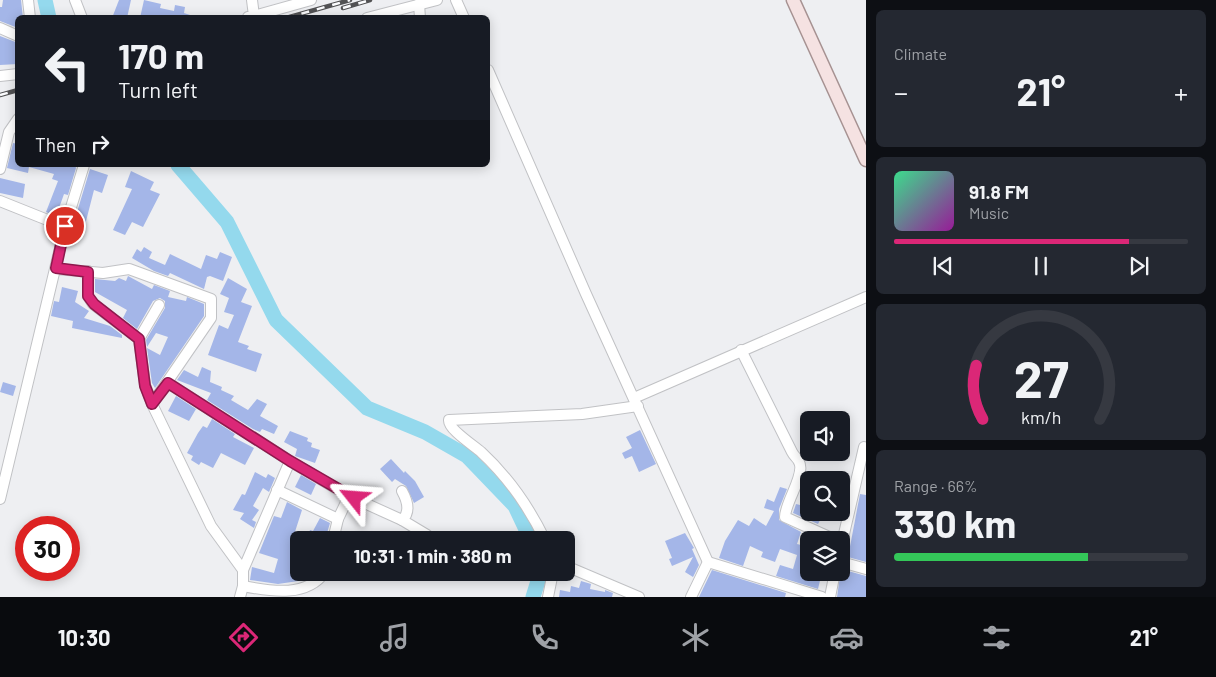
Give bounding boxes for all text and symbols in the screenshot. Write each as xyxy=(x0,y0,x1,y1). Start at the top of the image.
text: 170 m xyxy=(118,34,204,76)
icon: left xyxy=(35,35,100,100)
text: Climate xyxy=(894,44,947,63)
text: 21° xyxy=(1017,68,1065,114)
text: − xyxy=(894,75,908,109)
text: + xyxy=(1174,75,1188,109)
text: Turn left xyxy=(118,76,198,102)
icon: right xyxy=(86,130,114,158)
text: Then xyxy=(35,133,76,156)
text: 91.8 FM xyxy=(969,180,1029,203)
text: Music xyxy=(969,203,1009,222)
pin xyxy=(44,205,86,247)
icon: arrive xyxy=(51,212,79,240)
icon: previous xyxy=(929,252,957,280)
icon: pause xyxy=(1027,252,1055,280)
icon: next xyxy=(1125,252,1153,280)
text: 27 xyxy=(1014,346,1069,408)
text: km/h xyxy=(1021,406,1061,428)
map controls xyxy=(800,411,850,581)
button: sound xyxy=(800,411,850,461)
position arrow xyxy=(327,471,379,523)
button: search xyxy=(800,471,850,521)
text: Range · 66% xyxy=(894,476,978,495)
text: 330 km xyxy=(894,500,1016,546)
speed limit sign: 30 xyxy=(15,516,80,581)
button: layers xyxy=(800,531,850,581)
text: 10:31 · 1 min · 380 m xyxy=(353,544,512,567)
icon: directions xyxy=(226,620,261,655)
icon: music xyxy=(377,620,412,655)
icon: phone xyxy=(527,620,562,655)
icon: climate xyxy=(678,620,713,655)
icon: car xyxy=(829,620,864,655)
icon: filters xyxy=(979,620,1014,655)
text: 10:30 xyxy=(58,624,111,650)
text: 21° xyxy=(1130,624,1158,650)

